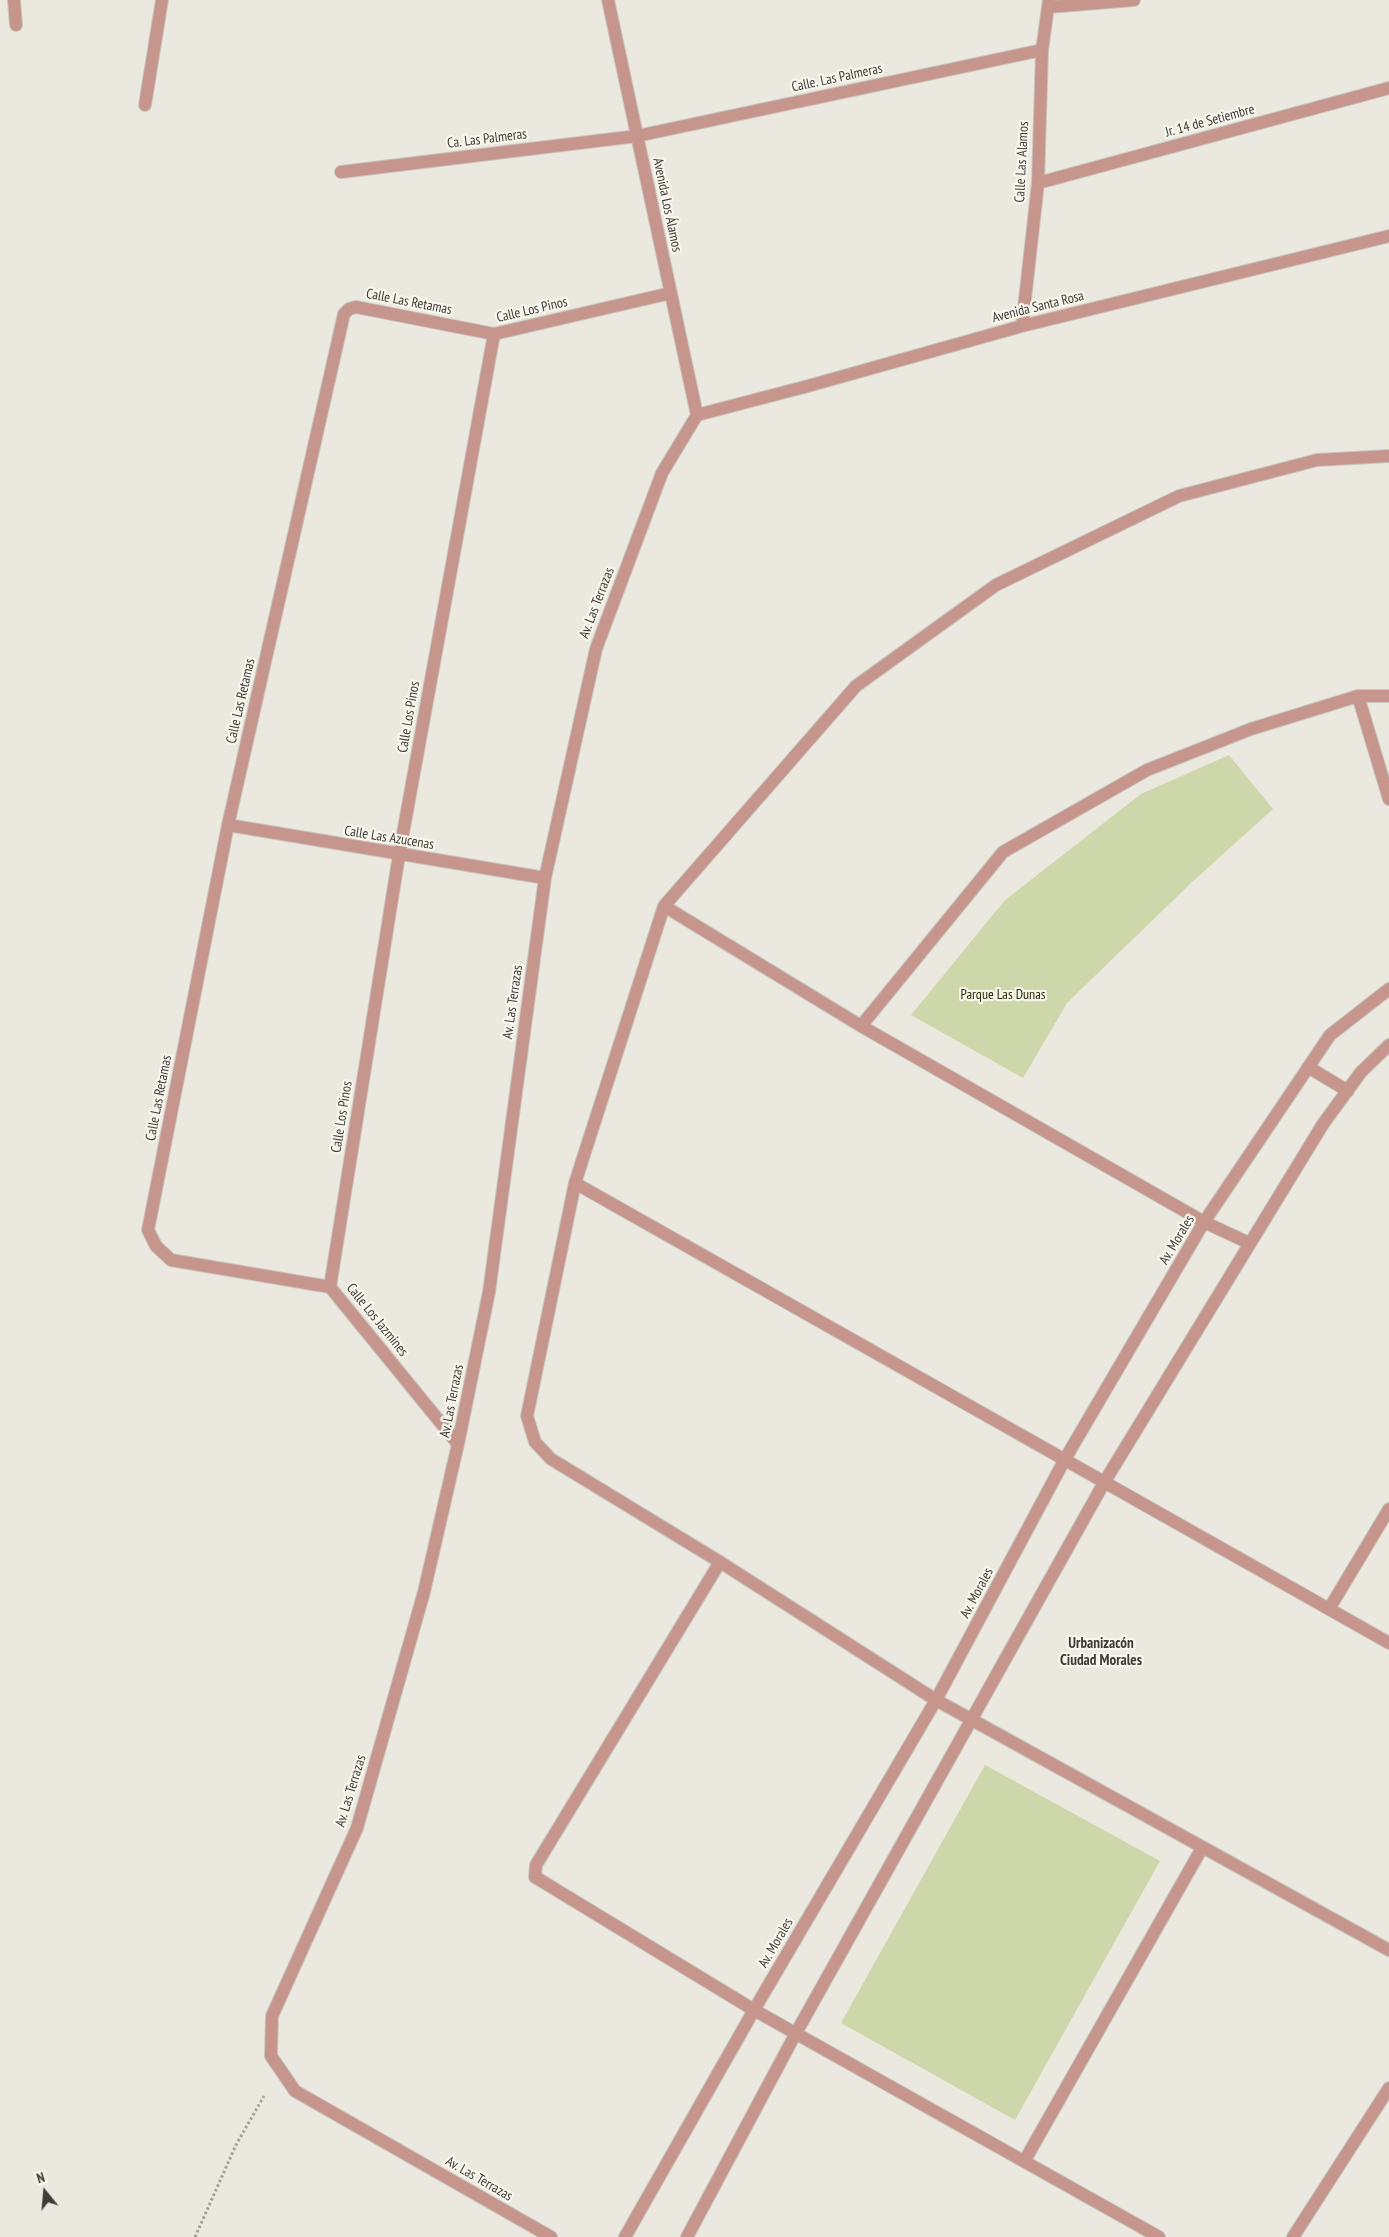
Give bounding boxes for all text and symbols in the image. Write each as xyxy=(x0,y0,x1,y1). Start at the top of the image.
street label: Calle. Las Palmeras xyxy=(790,60,884,96)
street label: Jr. 14 de Setiembre xyxy=(1164,101,1256,141)
street label: Calle Las Alamos xyxy=(1011,121,1033,203)
street label: Ca. Las Palmeras xyxy=(446,126,528,152)
street label: Avenida Los Álamos xyxy=(649,157,685,253)
street label: Calle Las Retamas xyxy=(365,285,453,319)
street label: Avenida Santa Rosa xyxy=(990,287,1086,327)
street label: Calle Los Pinos xyxy=(495,294,569,326)
street label: Av. Las Terrazas xyxy=(576,565,618,641)
street label: Calle Las Retamas xyxy=(223,657,259,745)
street label: Calle Los Pinos xyxy=(394,680,424,754)
street label: Calle Las Azucenas xyxy=(343,823,435,853)
street label: Av. Las Terrazas xyxy=(500,964,526,1040)
park label: Parque Las Dunas xyxy=(960,987,1046,1003)
street label: Calle Las Retamas xyxy=(142,1054,176,1142)
street label: Calle Los Pinos xyxy=(328,1080,356,1154)
street label: Av. Morales xyxy=(1156,1212,1198,1268)
street label: Calle Los Jazmines xyxy=(343,1280,411,1360)
street label: Av. Las Terrazas xyxy=(437,1363,467,1439)
street label: Av. Morales xyxy=(957,1565,997,1621)
district label: Urbanizacón Ciudad Morales xyxy=(1060,1635,1142,1670)
street label: Av. Las Terrazas xyxy=(332,1753,370,1829)
street label: Av. Morales xyxy=(755,1915,797,1971)
street label: Av. Las Terrazas xyxy=(443,2153,515,2205)
north arrow xyxy=(20,2167,70,2217)
text: N xyxy=(34,2168,47,2187)

